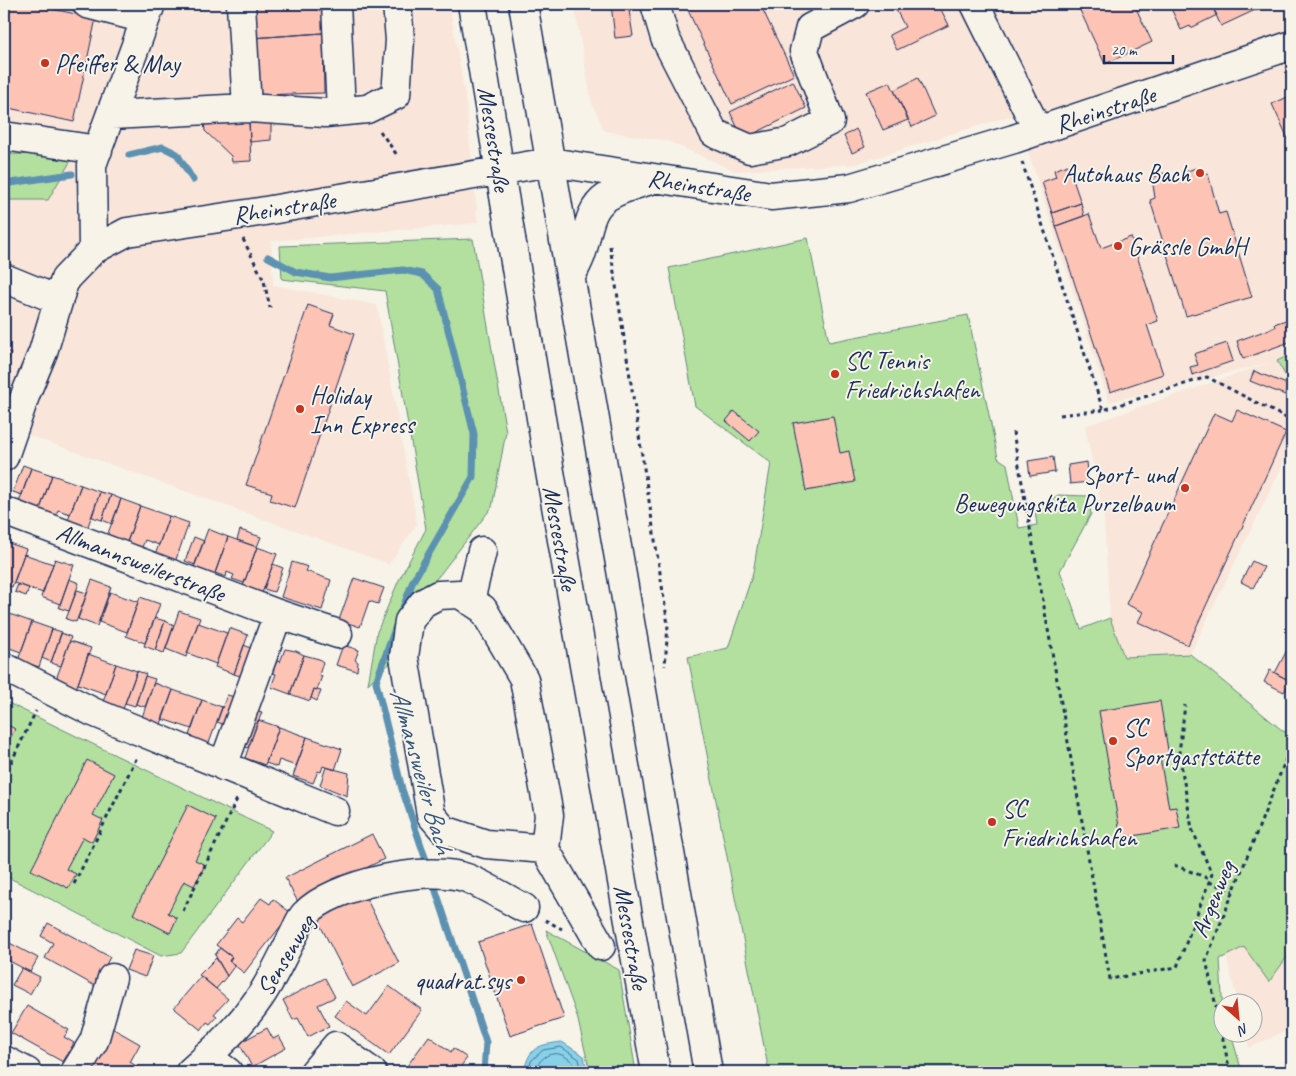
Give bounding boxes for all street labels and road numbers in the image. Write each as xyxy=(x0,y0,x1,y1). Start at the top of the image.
street label: Rheinstraße xyxy=(1051,78,1161,141)
street label: Messestraße xyxy=(470,85,518,196)
street label: Rheinstraße xyxy=(645,162,754,210)
street label: Rheinstraße xyxy=(231,184,339,232)
street label: Messestraße xyxy=(535,483,585,595)
street label: Allmannsweilerstraße xyxy=(52,516,231,610)
street label: Argenweg xyxy=(1183,855,1243,942)
street label: Messestraße xyxy=(606,882,656,994)
street label: Sensenweg xyxy=(249,907,324,1002)

